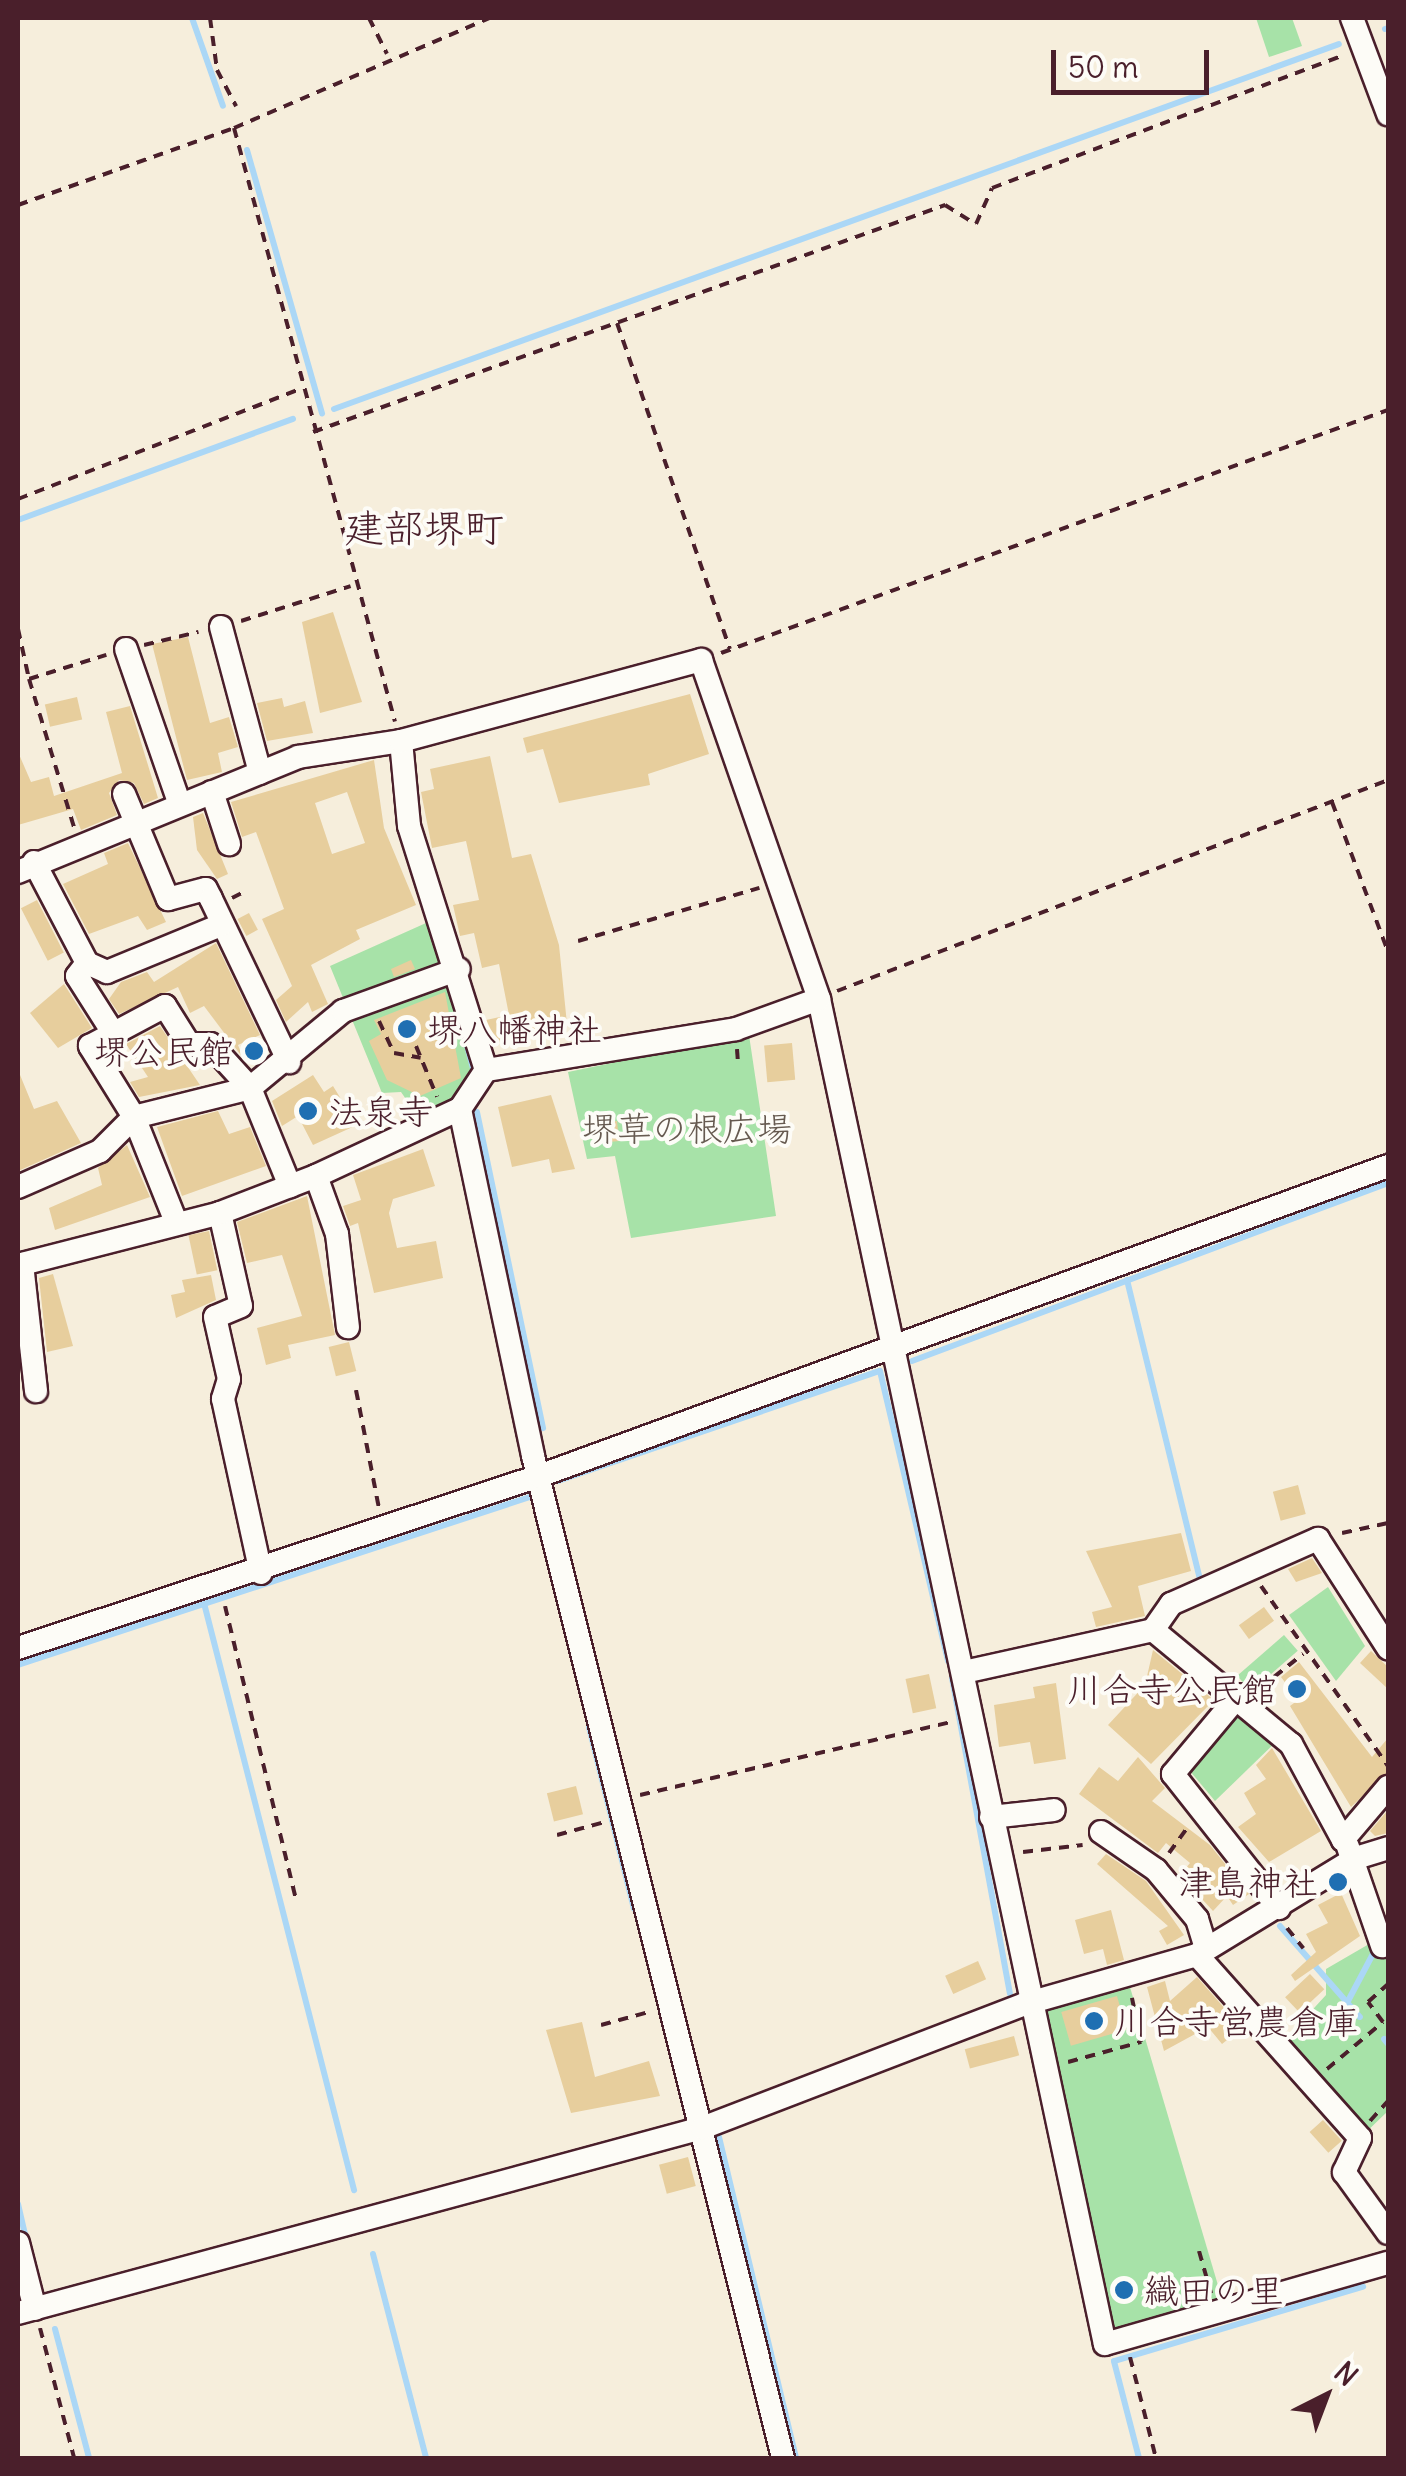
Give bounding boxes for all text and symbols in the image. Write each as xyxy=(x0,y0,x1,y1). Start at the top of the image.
scale bar xyxy=(1056,30,1214,92)
text: 50 m xyxy=(1068,48,1138,86)
district label: 建部堺町 xyxy=(344,504,504,552)
place label: 堺八幡神社 xyxy=(427,1008,602,1050)
marker: 堺八幡神社 xyxy=(396,1018,418,1040)
place label: 堺公民館 xyxy=(94,1030,234,1072)
marker: 堺公民館 xyxy=(243,1040,265,1062)
place label: 法泉寺 xyxy=(328,1090,433,1132)
marker: 法泉寺 xyxy=(297,1100,319,1122)
park label: 堺草の根広場 xyxy=(582,1107,792,1149)
place label: 川合寺公民館 xyxy=(1067,1668,1277,1710)
marker: 川合寺公民館 xyxy=(1286,1678,1308,1700)
place label: 津島神社 xyxy=(1178,1861,1318,1903)
marker: 津島神社 xyxy=(1327,1871,1349,1893)
place label: 川合寺営農倉庫 xyxy=(1114,2000,1359,2042)
marker: 川合寺営農倉庫 xyxy=(1083,2010,1105,2032)
place label: 織田の里 xyxy=(1144,2269,1284,2311)
marker: 織田の里 xyxy=(1113,2279,1135,2301)
north arrow xyxy=(1276,2346,1376,2446)
text: N xyxy=(1327,2354,1365,2394)

